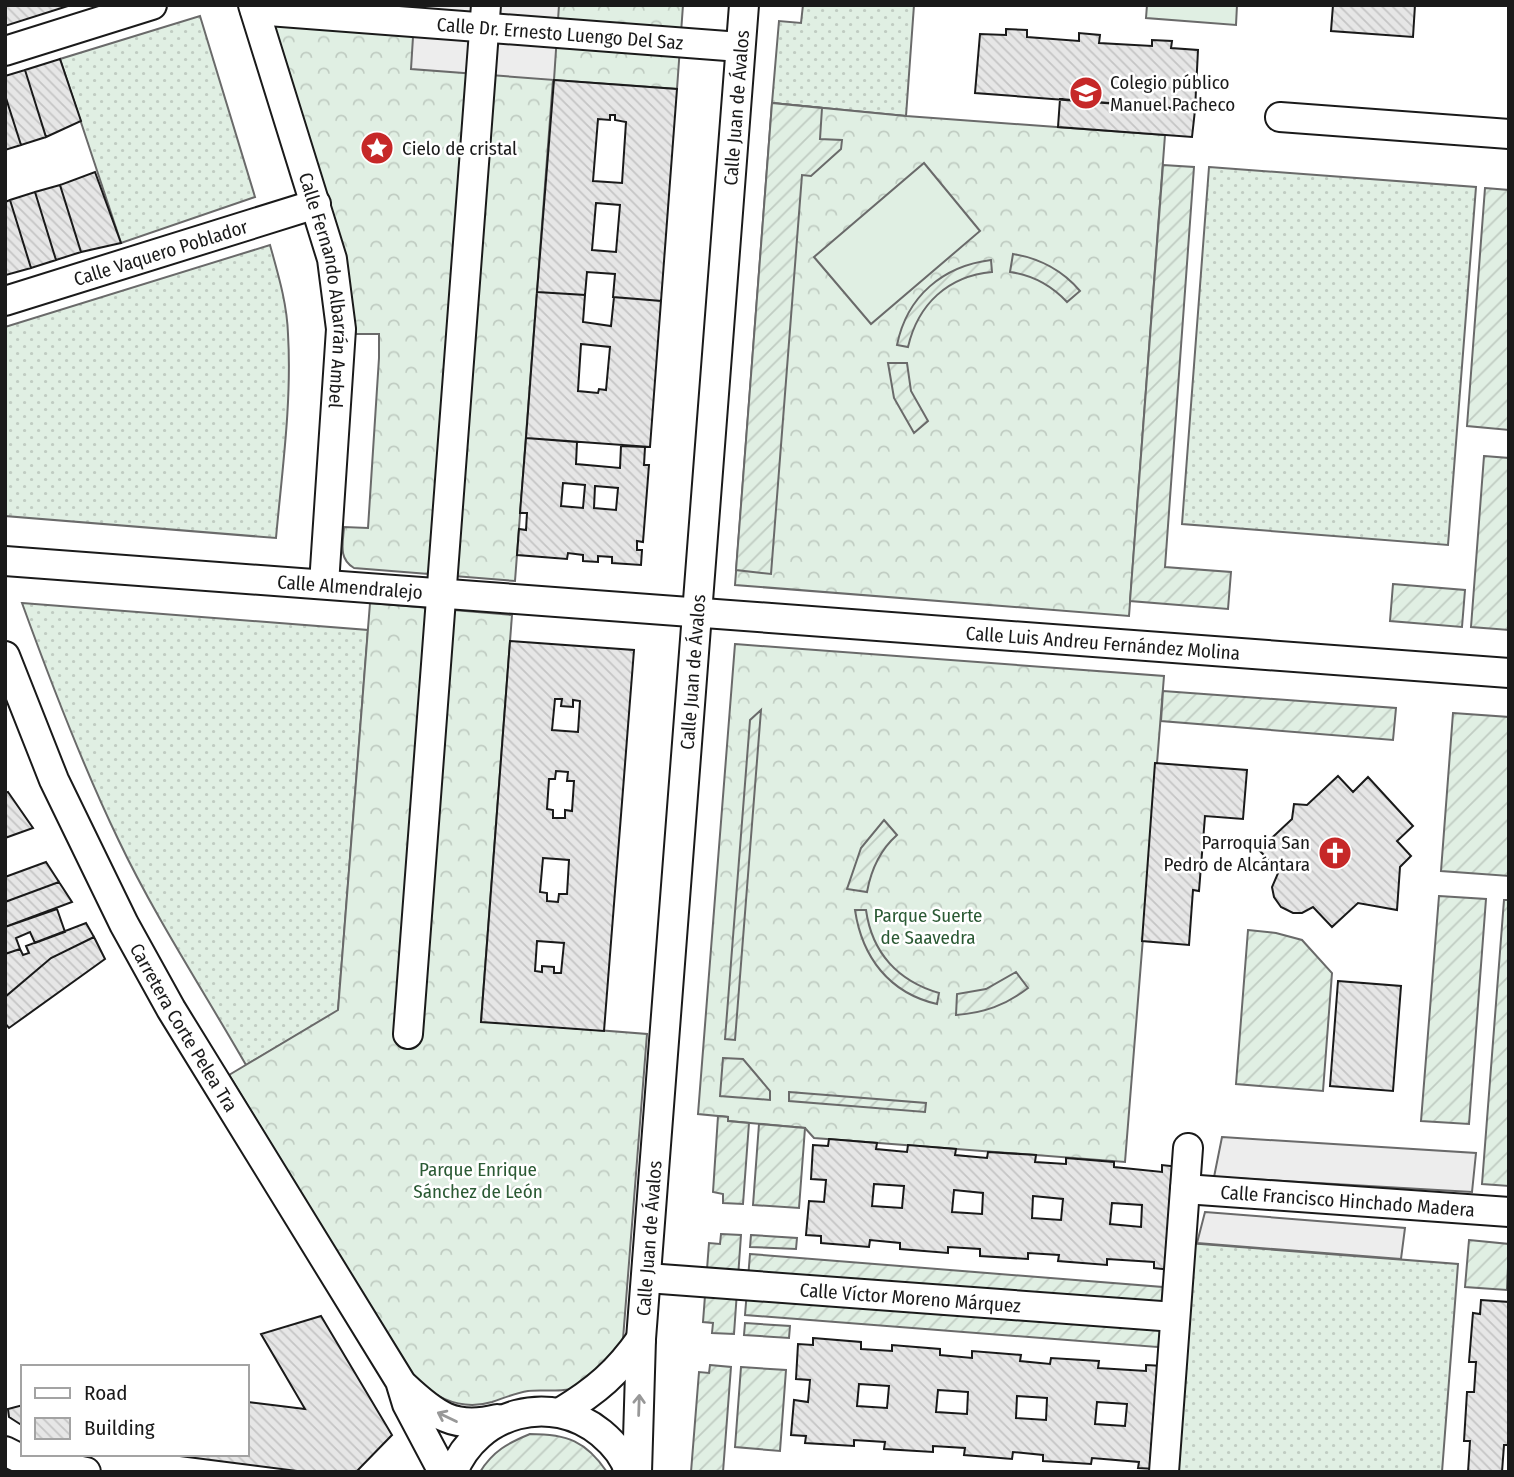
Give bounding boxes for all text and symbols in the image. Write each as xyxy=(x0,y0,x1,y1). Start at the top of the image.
street label: Calle Dr. Ernesto Luengo Del Saz xyxy=(436,12,685,54)
street label: Calle Juan de Ávalos xyxy=(719,29,754,186)
place label: Colegio público Manuel Pacheco xyxy=(1110,71,1235,116)
school or university icon: Colegio público Manuel Pacheco xyxy=(1067,74,1105,112)
place icon: Cielo de cristal xyxy=(358,129,396,167)
place label: Cielo de cristal xyxy=(402,137,517,160)
street label: Calle Fernando Albarrán Ambel xyxy=(294,170,353,409)
street label: Calle Vaquero Poblador xyxy=(71,214,251,290)
street label: Calle Almendralejo xyxy=(276,570,424,604)
street label: Calle Juan de Ávalos xyxy=(675,594,710,751)
street label: Calle Luis Andreu Fernández Molina xyxy=(965,621,1241,664)
place label: Parroquia San Pedro de Alcántara xyxy=(1164,831,1310,876)
church icon: Parroquia San Pedro de Alcántara xyxy=(1316,834,1354,872)
park label: Parque Suerte de Saavedra xyxy=(873,904,983,949)
street label: Carretera Corte Pelea Tra xyxy=(125,939,243,1116)
park label: Parque Enrique Sánchez de León xyxy=(413,1158,543,1203)
street label: Calle Juan de Ávalos xyxy=(631,1160,666,1317)
street label: Calle Francisco Hinchado Madera xyxy=(1220,1180,1476,1221)
street label: Calle Víctor Moreno Márquez xyxy=(799,1278,1022,1317)
legend xyxy=(21,1365,248,1456)
text: Road xyxy=(84,1380,128,1406)
one-way arrow xyxy=(633,1394,646,1417)
one-way arrow xyxy=(437,1409,458,1423)
text: Building xyxy=(84,1415,155,1441)

